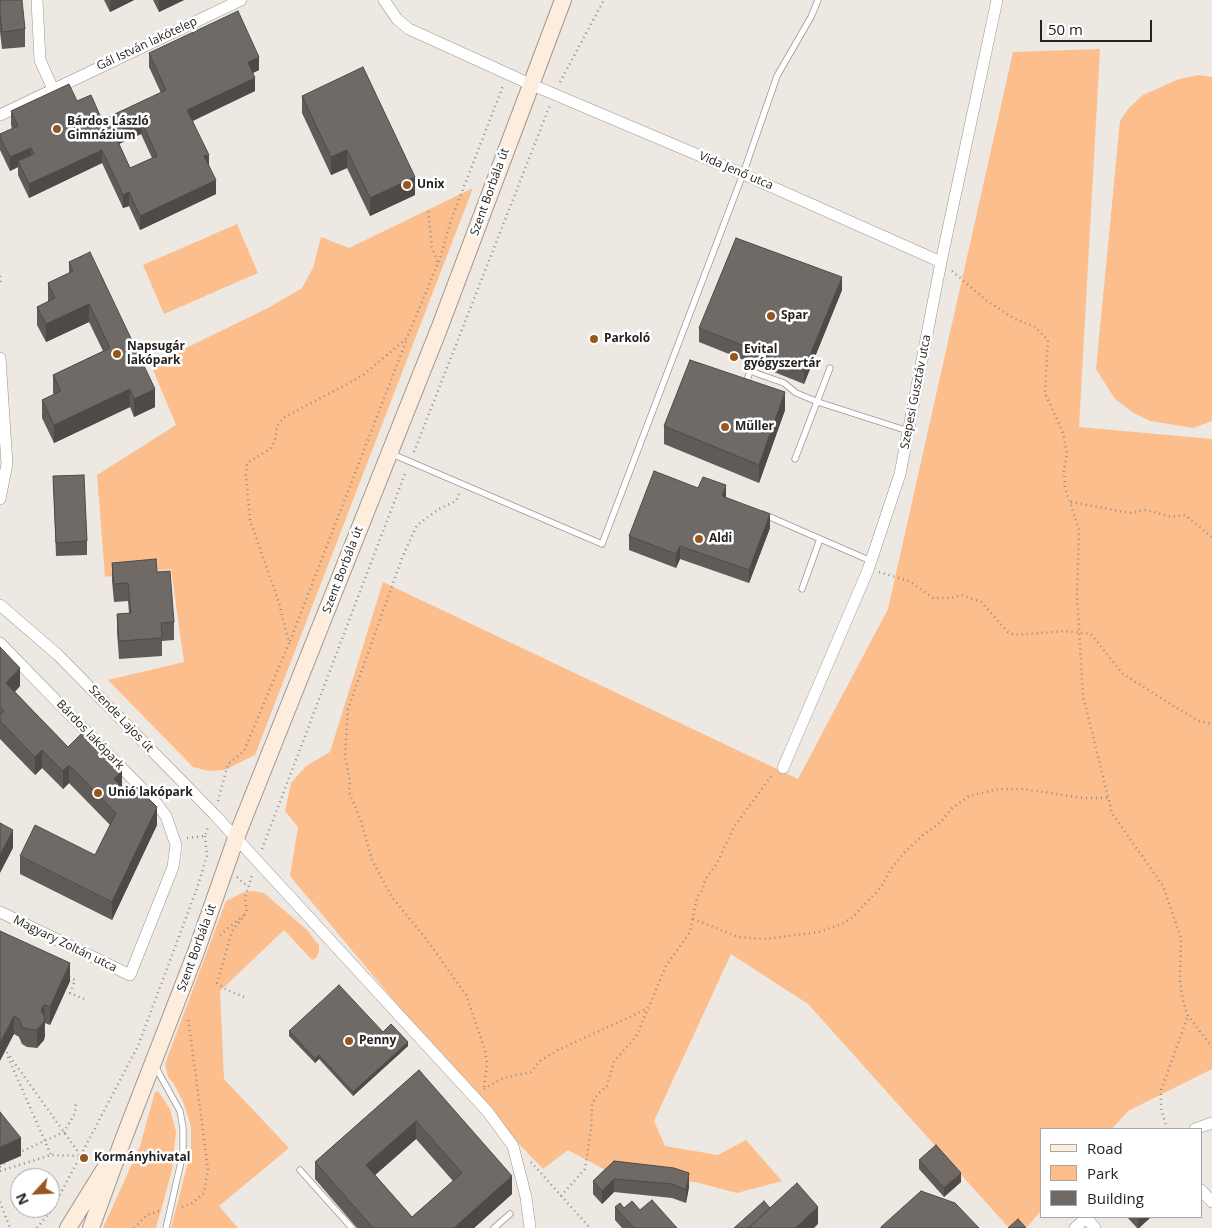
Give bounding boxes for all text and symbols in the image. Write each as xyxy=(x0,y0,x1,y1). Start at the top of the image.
scale bar xyxy=(1042,10,1154,42)
street label: Gál István lakótelep xyxy=(94,14,200,74)
text: 50 m xyxy=(1048,19,1083,39)
place label: Bárdos László Gimnázium xyxy=(67,115,149,143)
marker: Bárdos László Gimnázium xyxy=(51,123,63,135)
street label: Szent Borbála út xyxy=(467,146,513,238)
street label: Vida Jenő utca xyxy=(697,149,775,193)
place label: Unix xyxy=(417,178,445,192)
marker: Unix xyxy=(401,179,413,191)
place label: Spar xyxy=(781,309,808,323)
marker: Spar xyxy=(765,310,777,322)
place label: Parkoló xyxy=(604,332,650,346)
marker: Parkoló xyxy=(588,333,600,345)
street label: Szepesi Gusztáv utca xyxy=(898,333,934,451)
place label: Napsugár lakópark xyxy=(127,340,185,368)
place label: Evital gyógyszertár xyxy=(744,343,821,371)
marker: Napsugár lakópark xyxy=(111,348,123,360)
marker: Evital gyógyszertár xyxy=(728,351,740,363)
place label: Müller xyxy=(735,420,774,434)
marker: Müller xyxy=(719,421,731,433)
street label: Szent Borbála út xyxy=(320,524,366,616)
place label: Aldi xyxy=(709,532,732,546)
marker: Aldi xyxy=(693,533,705,545)
street label: Szende Lajos út xyxy=(86,683,156,755)
street label: Bárdos lakópark xyxy=(53,697,127,773)
place label: Unió lakópark xyxy=(108,786,193,800)
marker: Unió lakópark xyxy=(92,787,104,799)
street label: Szent Borbála út xyxy=(174,902,220,994)
street label: Magyary Zoltán utca xyxy=(11,913,119,975)
place label: Penny xyxy=(359,1034,396,1048)
marker: Penny xyxy=(343,1035,355,1047)
legend xyxy=(1040,1128,1202,1218)
text: Road xyxy=(1087,1138,1123,1158)
place label: Kormányhivatal xyxy=(94,1151,190,1165)
marker: Kormányhivatal xyxy=(78,1152,90,1164)
text: Park xyxy=(1087,1163,1118,1183)
north arrow xyxy=(10,1168,60,1218)
text: Building xyxy=(1087,1188,1144,1208)
text: N xyxy=(11,1190,33,1208)

